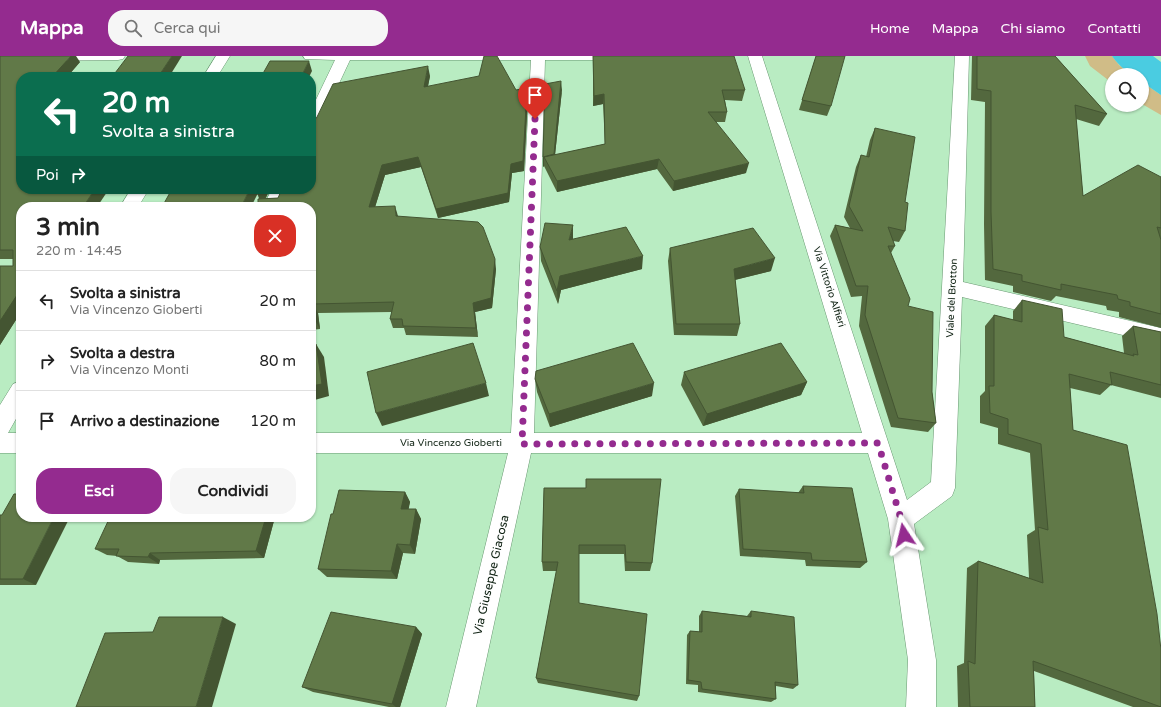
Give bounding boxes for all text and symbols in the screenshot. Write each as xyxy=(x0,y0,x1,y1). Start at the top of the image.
search box xyxy=(108,10,388,46)
text: Mappa xyxy=(20,17,84,39)
icon: search xyxy=(122,17,144,39)
text: Cerca qui xyxy=(154,19,221,37)
text: Home xyxy=(870,20,910,37)
text: Mappa xyxy=(932,20,979,37)
text: Chi siamo xyxy=(1001,20,1065,37)
text: Contatti xyxy=(1087,20,1141,37)
map controls xyxy=(1105,68,1149,112)
button: search xyxy=(1105,68,1149,112)
pin xyxy=(518,78,552,119)
icon: arrive xyxy=(524,84,546,106)
text: 20 m xyxy=(102,86,170,120)
icon: left xyxy=(36,88,88,140)
text: Svolta a sinistra xyxy=(102,120,235,142)
icon: right xyxy=(67,164,89,186)
text: Poi xyxy=(36,166,59,184)
text: 3 min xyxy=(36,213,100,242)
button: close xyxy=(254,215,296,257)
text: 220 m · 14:45 xyxy=(36,243,122,259)
street label: Via Vittorio Alfieri xyxy=(810,245,848,329)
street label: Viale del Brotton xyxy=(944,258,960,338)
text: Svolta a sinistra xyxy=(70,284,181,302)
icon: left xyxy=(36,290,58,312)
text: 20 m xyxy=(259,292,296,310)
text: Via Vincenzo Gioberti xyxy=(70,302,203,318)
text: Svolta a destra xyxy=(70,344,175,362)
icon: right xyxy=(36,350,58,372)
text: 80 m xyxy=(259,352,296,370)
text: Via Vincenzo Monti xyxy=(70,362,189,378)
icon: arrive xyxy=(36,410,58,432)
text: Arrivo a destinazione xyxy=(70,412,220,430)
text: 120 m xyxy=(250,412,296,430)
street label: Via Vincenzo Gioberti xyxy=(400,437,502,449)
button: Esci xyxy=(36,468,162,514)
button: Condividi xyxy=(170,468,296,514)
street label: Via Giuseppe Giacosa xyxy=(470,513,512,637)
position arrow xyxy=(883,514,925,556)

